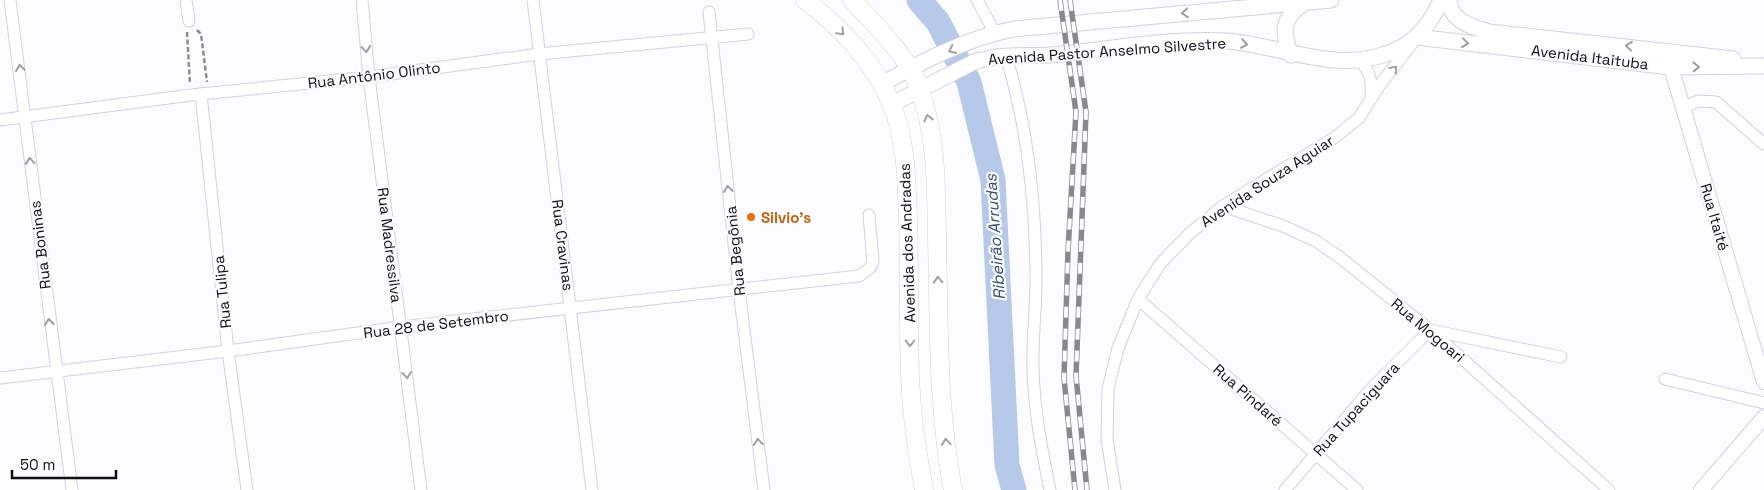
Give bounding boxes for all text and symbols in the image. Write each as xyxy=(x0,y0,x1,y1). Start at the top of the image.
one-way arrow xyxy=(1180,7,1188,18)
one-way arrow xyxy=(835,26,844,35)
street label: Avenida Pastor Anselmo Silvestre xyxy=(987,33,1227,69)
one-way arrow xyxy=(1461,37,1469,48)
one-way arrow xyxy=(1239,39,1248,49)
street label: Avenida Itaituba xyxy=(1530,40,1650,74)
one-way arrow xyxy=(1625,41,1633,52)
one-way arrow xyxy=(948,43,957,53)
one-way arrow xyxy=(361,45,372,53)
street label: Rua Antônio Olinto xyxy=(307,57,441,93)
one-way arrow xyxy=(1692,62,1700,72)
one-way arrow xyxy=(15,64,26,72)
one-way arrow xyxy=(1388,65,1397,74)
one-way arrow xyxy=(923,113,934,122)
street label: Avenida Souza Aguiar xyxy=(1197,131,1337,231)
one-way arrow xyxy=(25,157,36,165)
street label: Avenida dos Andradas xyxy=(895,163,919,323)
water label: Ribeirão Arrudas xyxy=(980,173,1010,301)
street label: Rua Itaité xyxy=(1696,181,1734,253)
one-way arrow xyxy=(723,185,734,193)
street label: Rua Madressilva xyxy=(373,186,407,304)
street label: Rua Cravinas xyxy=(548,198,578,292)
street label: Rua Boninas xyxy=(25,200,55,290)
street label: Rua Begônia xyxy=(721,205,749,297)
place label: Silvio's xyxy=(761,208,811,227)
marker: Silvio's xyxy=(745,211,757,223)
street label: Rua Tulipa xyxy=(209,254,235,329)
one-way arrow xyxy=(933,275,943,283)
street label: Rua Mogoari xyxy=(1387,294,1469,366)
street label: Rua 28 de Setembro xyxy=(362,306,510,342)
one-way arrow xyxy=(44,318,55,326)
one-way arrow xyxy=(905,340,915,348)
street label: Rua Tupaciguara xyxy=(1309,358,1403,460)
street label: Rua Pindaré xyxy=(1209,360,1287,430)
one-way arrow xyxy=(401,372,412,380)
one-way arrow xyxy=(753,437,764,445)
one-way arrow xyxy=(940,438,951,446)
scale bar xyxy=(12,448,116,480)
text: 50 m xyxy=(20,455,55,474)

